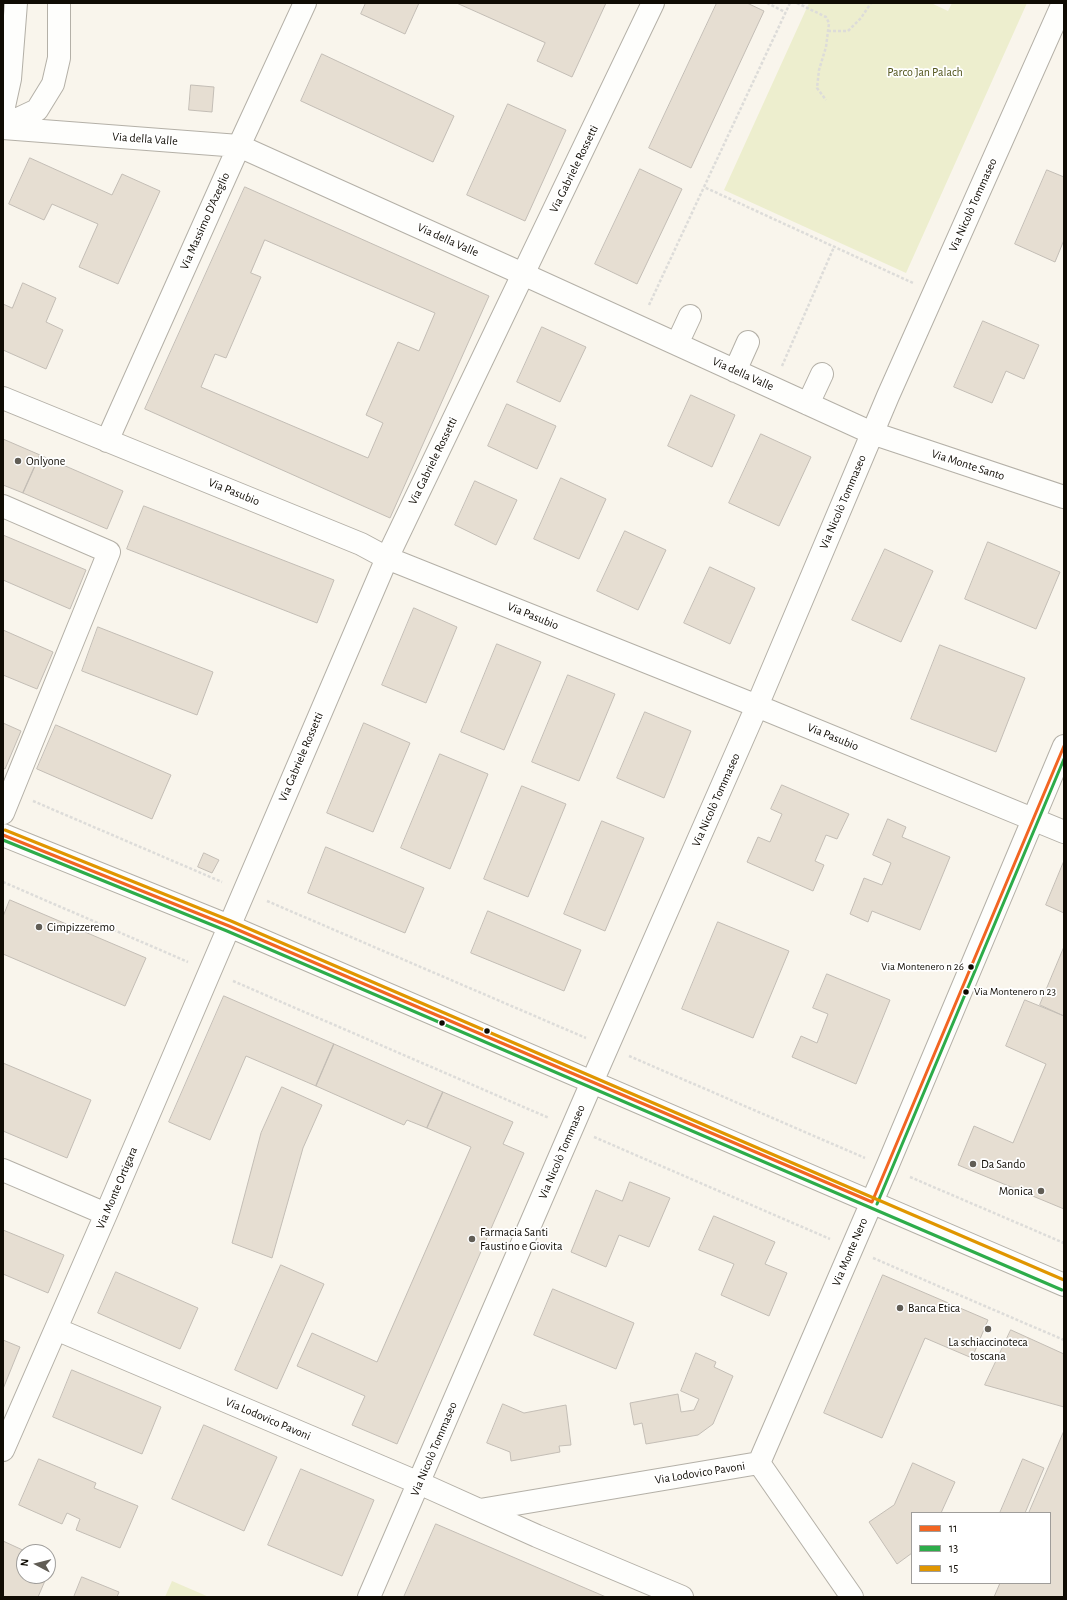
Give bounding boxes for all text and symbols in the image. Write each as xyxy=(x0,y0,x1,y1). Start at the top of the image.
park label: Parco Jan Palach xyxy=(887,65,963,79)
street label: Via Gabriele Rossetti xyxy=(547,123,601,215)
street label: Via della Valle xyxy=(112,130,178,148)
street label: Via Nicolò Tommaseo xyxy=(946,156,1000,254)
street label: Via Massimo D'Azeglio xyxy=(177,170,233,272)
street label: Via della Valle xyxy=(415,220,481,260)
street label: Via della Valle xyxy=(710,354,776,394)
street label: Via Gabriele Rossetti xyxy=(406,415,460,507)
street label: Via Monte Santo xyxy=(930,446,1006,484)
street label: Via Nicolò Tommaseo xyxy=(817,453,869,551)
place label: Onlyone xyxy=(26,454,65,468)
marker: Onlyone xyxy=(13,456,23,466)
street label: Via Pasubio xyxy=(206,475,262,509)
street label: Via Pasubio xyxy=(505,599,561,633)
street label: Via Gabriele Rossetti xyxy=(276,710,326,804)
street label: Via Pasubio xyxy=(805,720,861,754)
street label: Via Nicolò Tommaseo xyxy=(689,751,743,849)
place label: Cimpizzeremo xyxy=(47,920,115,934)
marker: Cimpizzeremo xyxy=(34,922,44,932)
place label: Via Montenero n 26 xyxy=(881,960,964,974)
marker: Via Montenero n 26 xyxy=(966,962,976,972)
place label: Via Montenero n 23 xyxy=(974,985,1056,999)
marker: Via Montenero n 23 xyxy=(961,987,971,997)
unlabelled marker xyxy=(437,1018,447,1028)
unlabelled marker xyxy=(482,1026,492,1036)
street label: Via Nicolò Tommaseo xyxy=(536,1103,588,1201)
street label: Via Monte Ortigara xyxy=(93,1145,141,1231)
place label: Da Sando xyxy=(981,1157,1025,1171)
marker: Da Sando xyxy=(968,1159,978,1169)
place label: Monica xyxy=(999,1184,1033,1198)
marker: Monica xyxy=(1036,1186,1046,1196)
street label: Via Monte Nero xyxy=(829,1216,871,1288)
place label: Farmacia Santi Faustino e Giovita xyxy=(480,1225,562,1253)
marker: Farmacia Santi Faustino e Giovita xyxy=(467,1234,477,1244)
place label: Banca Etica xyxy=(908,1301,960,1315)
marker: Banca Etica xyxy=(895,1303,905,1313)
marker: La schiaccinoteca toscana xyxy=(983,1324,993,1334)
place label: La schiaccinoteca toscana xyxy=(948,1335,1028,1363)
street label: Via Lodovico Pavoni xyxy=(223,1395,313,1443)
street label: Via Nicolò Tommaseo xyxy=(408,1400,460,1498)
street label: Via Lodovico Pavoni xyxy=(654,1459,746,1487)
legend xyxy=(911,1512,1051,1584)
text: 11 xyxy=(949,1522,957,1534)
text: 13 xyxy=(949,1542,958,1554)
north arrow xyxy=(16,1544,56,1584)
text: N xyxy=(19,1558,31,1567)
text: 15 xyxy=(949,1562,958,1574)

